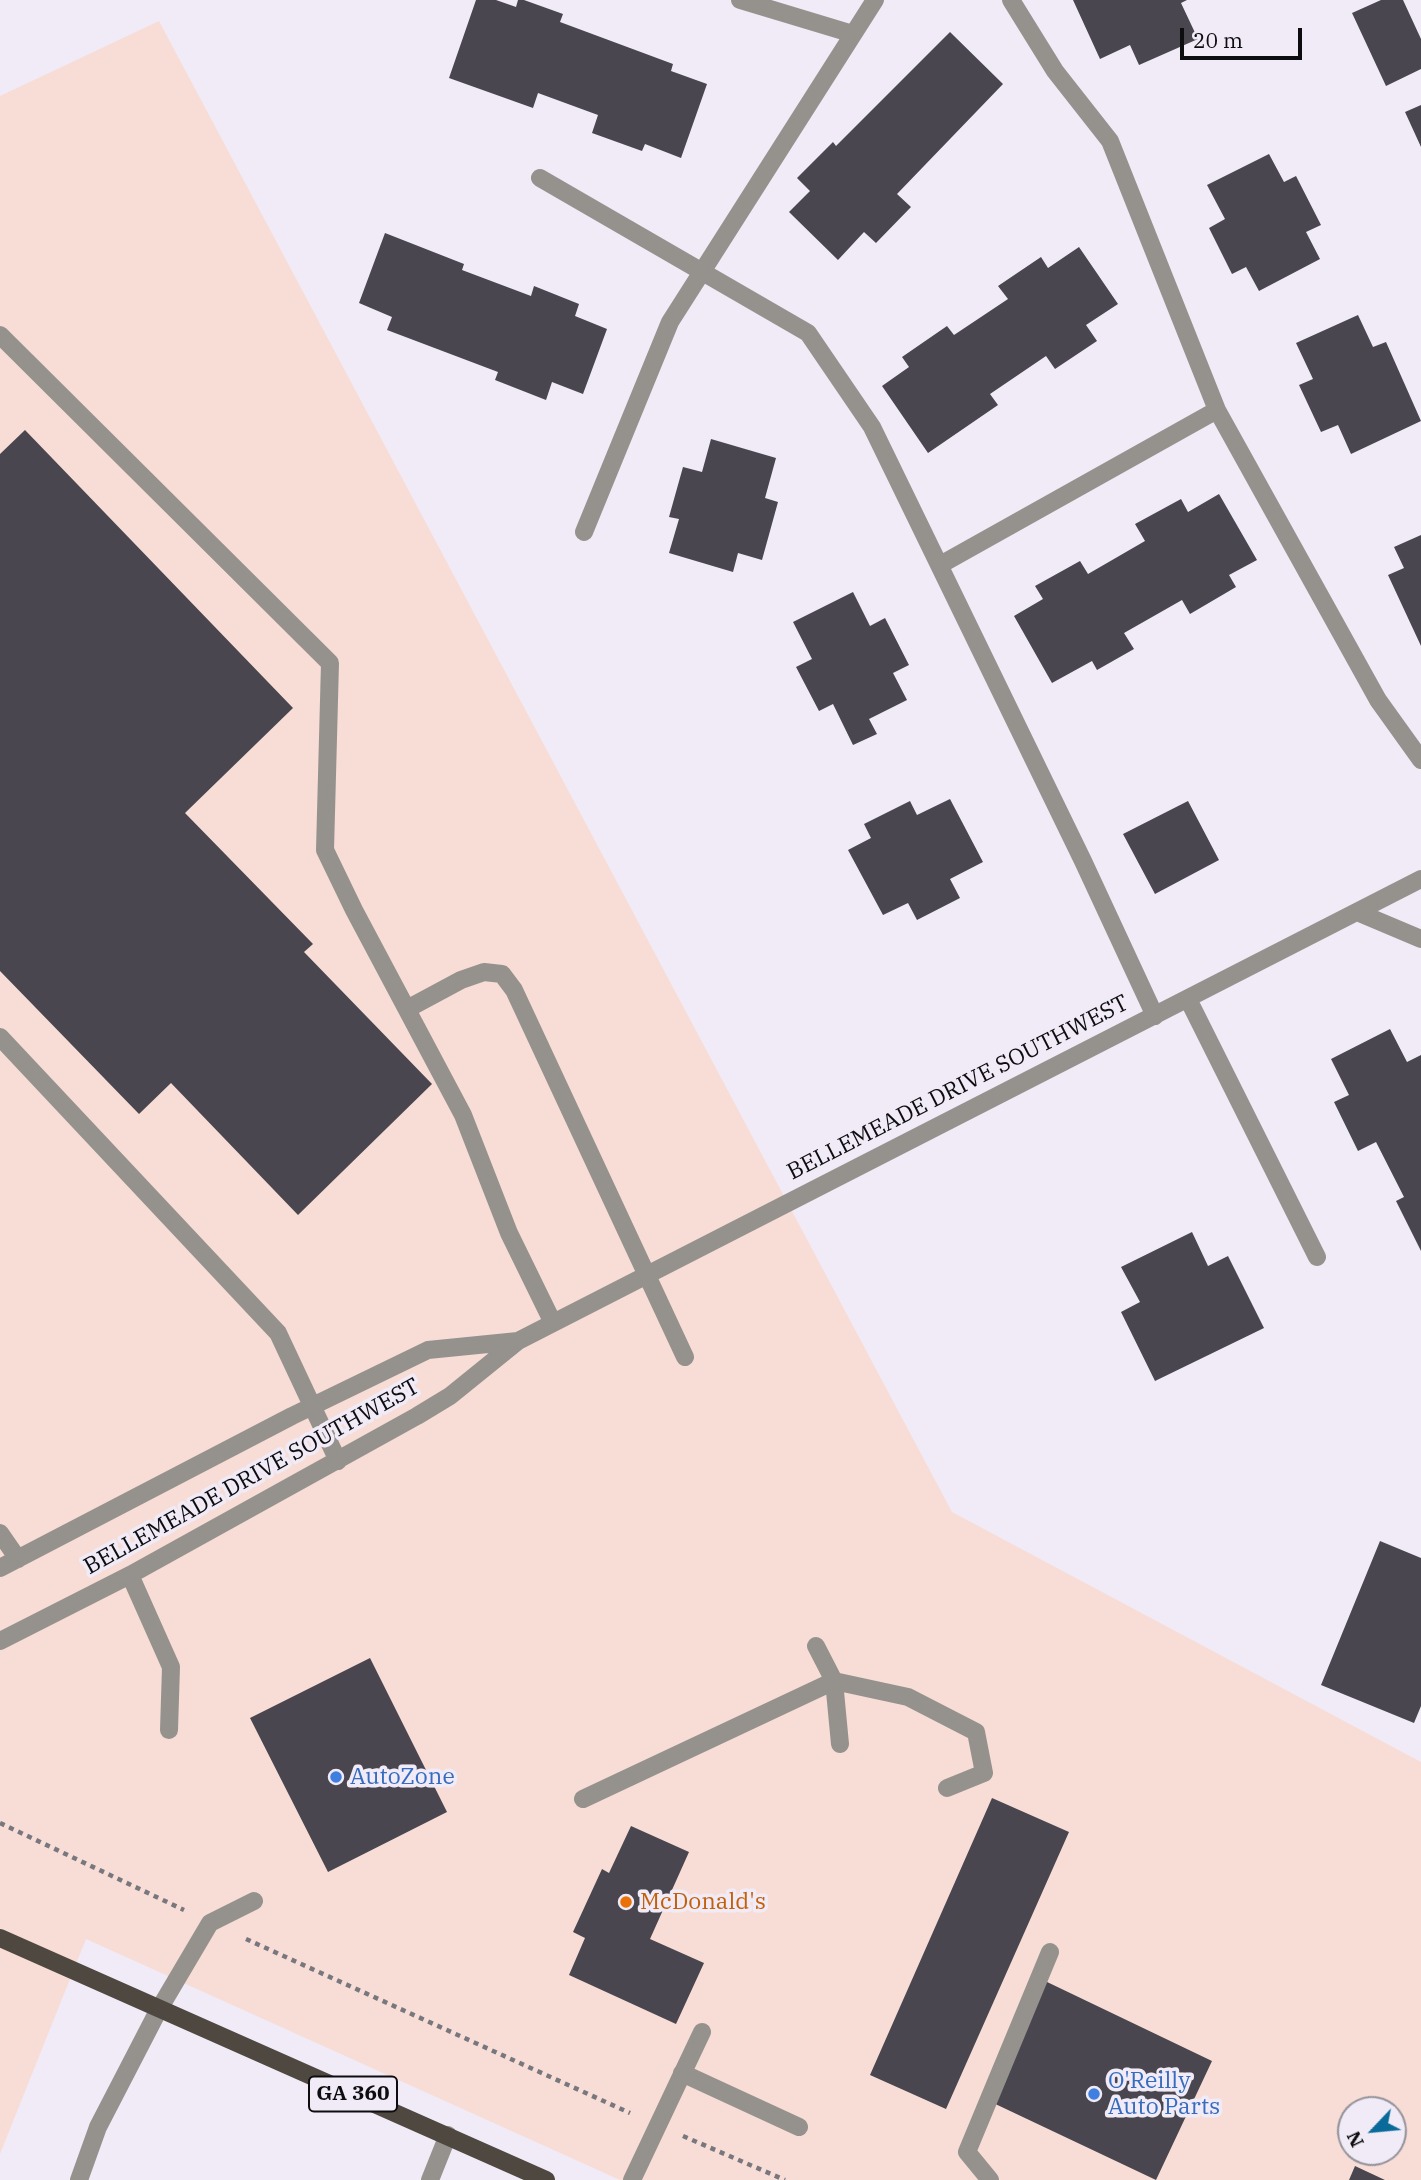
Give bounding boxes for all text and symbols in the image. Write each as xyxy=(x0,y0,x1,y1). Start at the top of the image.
scale bar xyxy=(1183,14,1306,58)
text: 20 m xyxy=(1193,26,1243,54)
street label: BELLEMEADE DRIVE SOUTHWEST xyxy=(783,990,1133,1186)
street label: BELLEMEADE DRIVE SOUTHWEST xyxy=(79,1373,425,1581)
place label: AutoZone xyxy=(350,1763,455,1791)
marker: AutoZone xyxy=(328,1769,344,1785)
place label: McDonald's xyxy=(640,1888,766,1916)
marker: McDonald's xyxy=(618,1894,634,1910)
place label: O'Reilly Auto Parts xyxy=(1108,2067,1220,2121)
road number: GA 360 xyxy=(309,2076,397,2112)
marker: O'Reilly Auto Parts xyxy=(1086,2086,1102,2102)
north arrow xyxy=(1337,2096,1407,2166)
text: N xyxy=(1341,2127,1369,2151)

